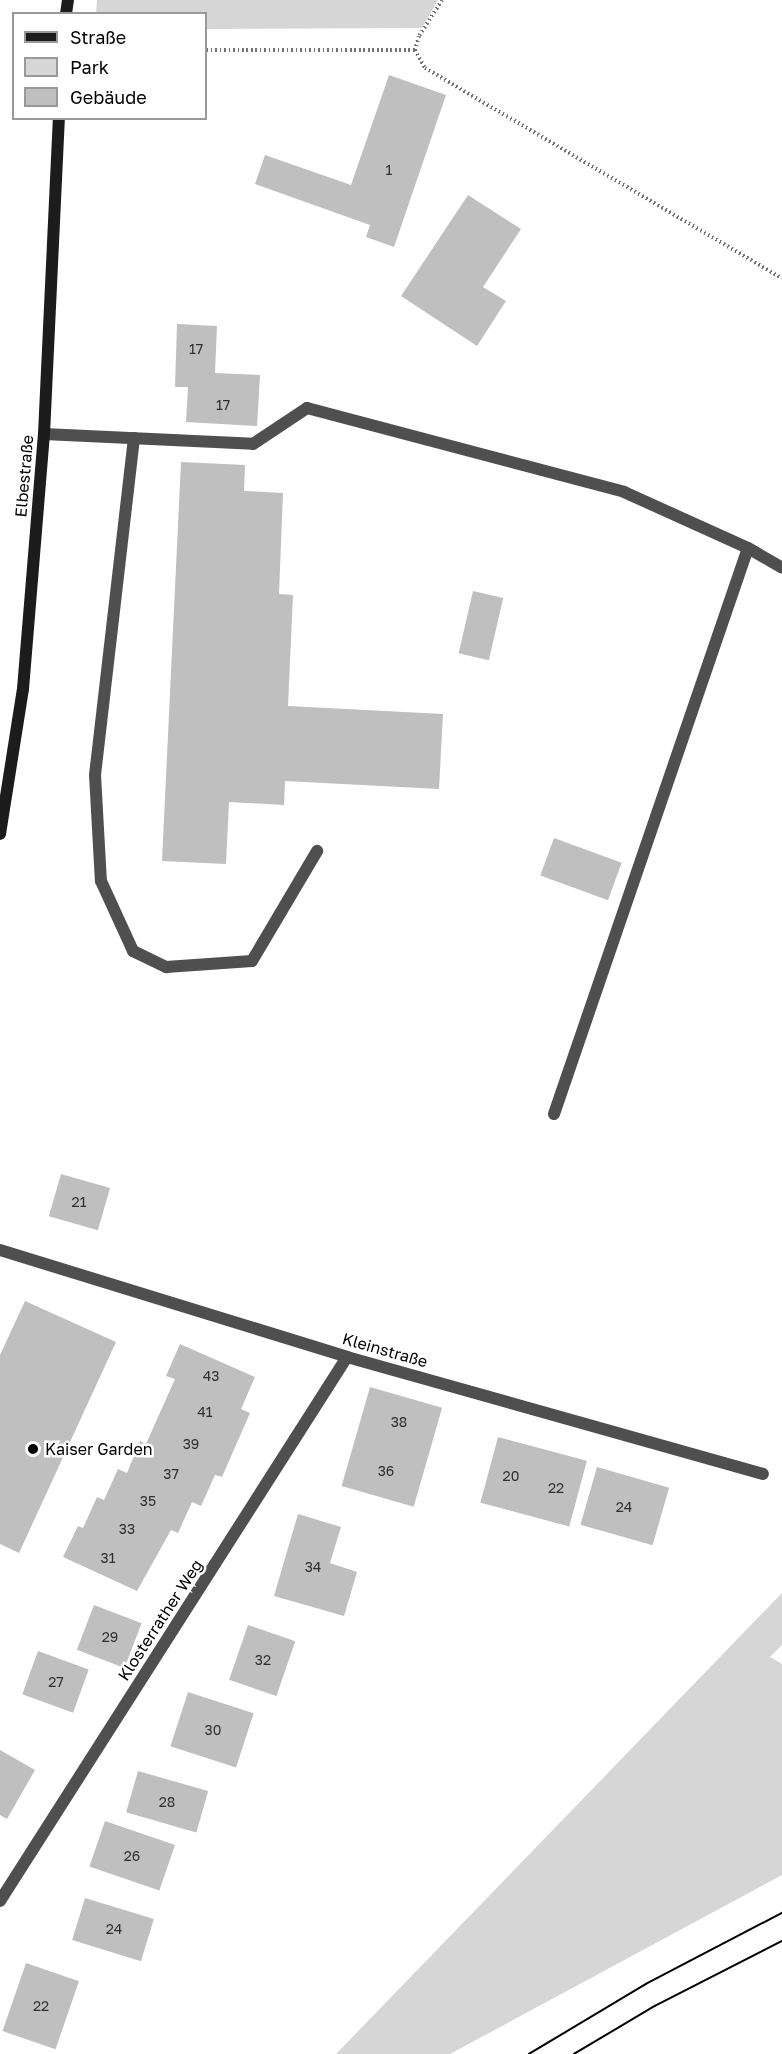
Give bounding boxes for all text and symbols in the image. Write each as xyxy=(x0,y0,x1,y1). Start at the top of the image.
legend xyxy=(12,12,207,120)
text: Straße xyxy=(70,26,126,48)
text: Park xyxy=(70,56,109,78)
text: Gebäude xyxy=(70,86,147,108)
house number: 1 xyxy=(386,162,392,178)
house number: 17 xyxy=(189,341,203,357)
house number: 17 xyxy=(216,397,230,413)
street label: Elbestraße xyxy=(11,434,37,518)
house number: 21 xyxy=(72,1194,86,1210)
street label: Kleinstraße xyxy=(340,1329,430,1371)
house number: 43 xyxy=(203,1368,219,1384)
house number: 41 xyxy=(197,1404,213,1420)
house number: 38 xyxy=(391,1414,407,1430)
house number: 39 xyxy=(183,1436,199,1452)
place label: Kaiser Garden xyxy=(45,1439,153,1459)
marker: Kaiser Garden xyxy=(26,1442,40,1456)
house number: 36 xyxy=(378,1463,394,1479)
house number: 37 xyxy=(163,1466,179,1482)
house number: 20 xyxy=(503,1468,519,1484)
house number: 22 xyxy=(548,1480,564,1496)
house number: 35 xyxy=(140,1493,156,1509)
house number: 24 xyxy=(616,1499,632,1515)
house number: 33 xyxy=(119,1521,135,1537)
house number: 31 xyxy=(101,1550,115,1566)
street label: Klosterrather Weg xyxy=(114,1556,206,1684)
house number: 34 xyxy=(305,1559,321,1575)
house number: 29 xyxy=(102,1629,118,1645)
house number: 32 xyxy=(255,1652,271,1668)
house number: 27 xyxy=(48,1674,64,1690)
house number: 30 xyxy=(205,1722,221,1738)
house number: 28 xyxy=(159,1794,175,1810)
house number: 26 xyxy=(124,1848,140,1864)
house number: 24 xyxy=(106,1921,122,1937)
house number: 22 xyxy=(33,1998,49,2014)

